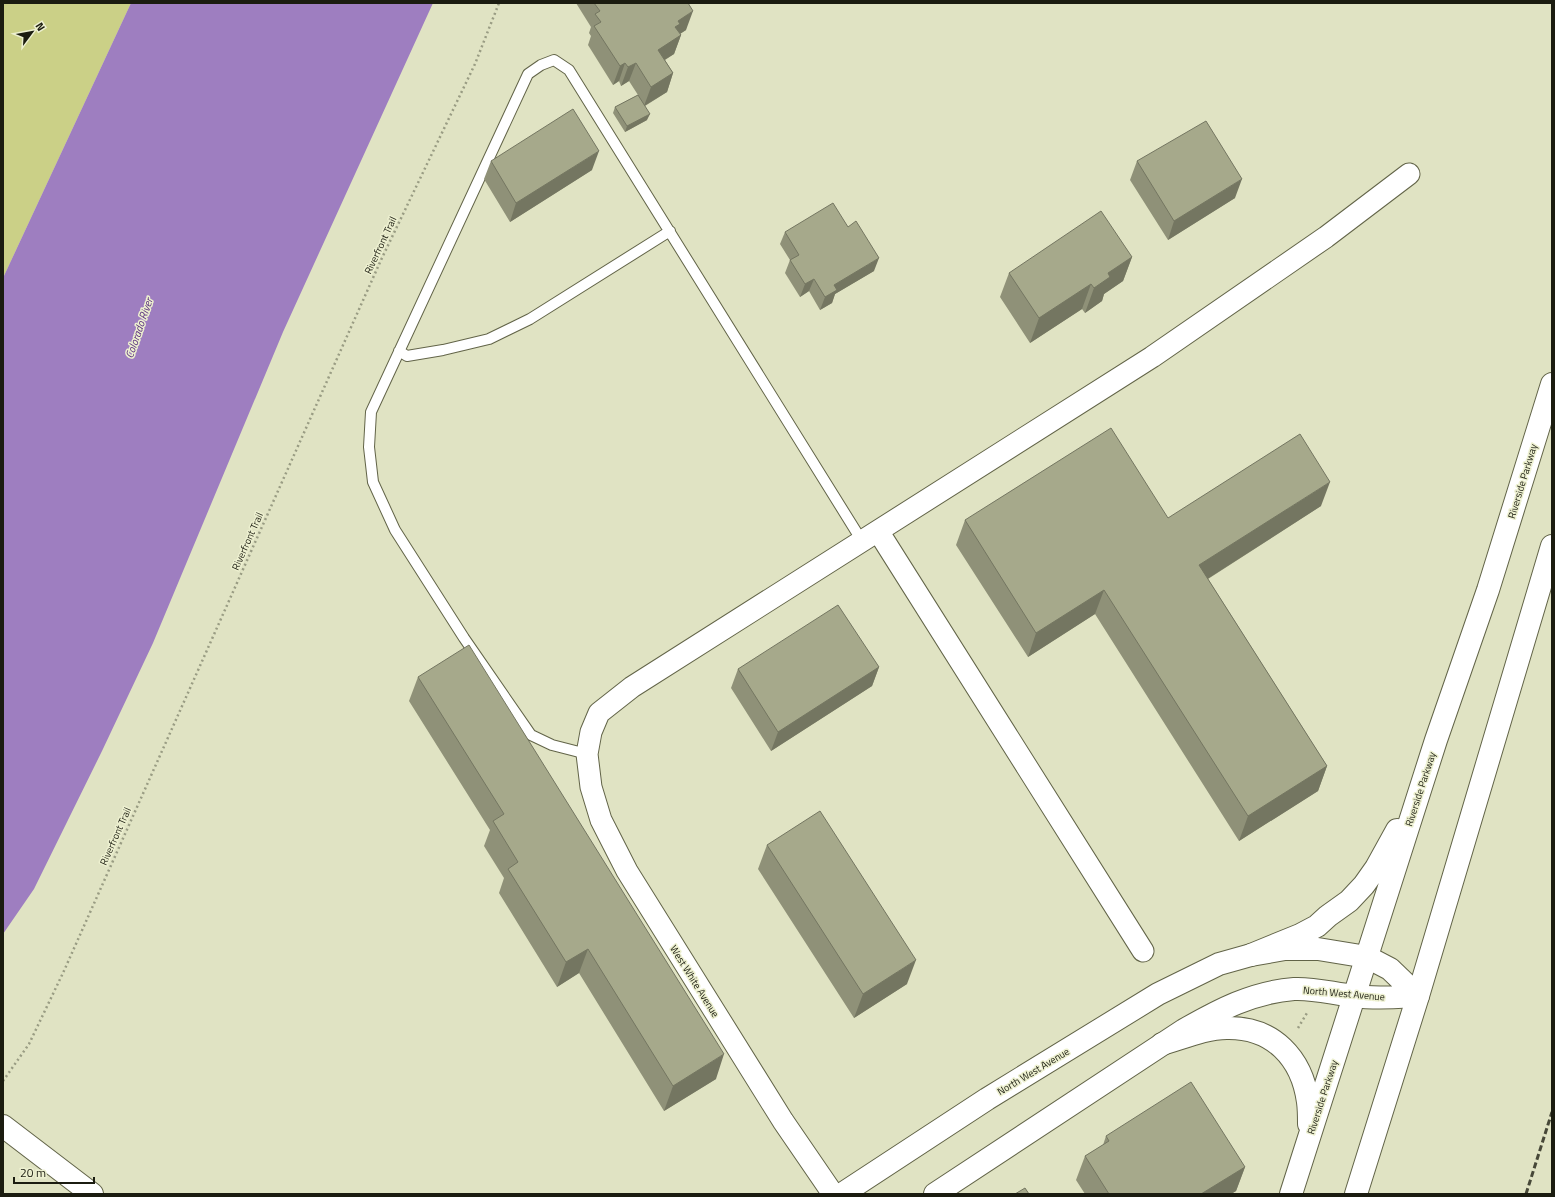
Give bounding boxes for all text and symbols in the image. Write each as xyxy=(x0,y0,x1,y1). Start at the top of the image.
north arrow xyxy=(12,12,52,52)
text: N xyxy=(32,19,49,34)
street label: Riverfront Trail xyxy=(361,214,400,276)
water label: Colorado River xyxy=(121,294,157,360)
street label: Riverside Parkway xyxy=(1504,442,1541,520)
street label: Riverfront Trail xyxy=(228,510,267,573)
street label: Riverside Parkway xyxy=(1401,750,1440,828)
street label: Riverfront Trail xyxy=(96,805,135,868)
street label: West White Avenue xyxy=(666,942,723,1020)
street label: North West Avenue xyxy=(1303,982,1385,1005)
street label: North West Avenue xyxy=(994,1044,1072,1099)
street label: Riverside Parkway xyxy=(1303,1058,1342,1136)
scale bar xyxy=(14,1159,94,1185)
text: 20 m xyxy=(20,1163,46,1182)

